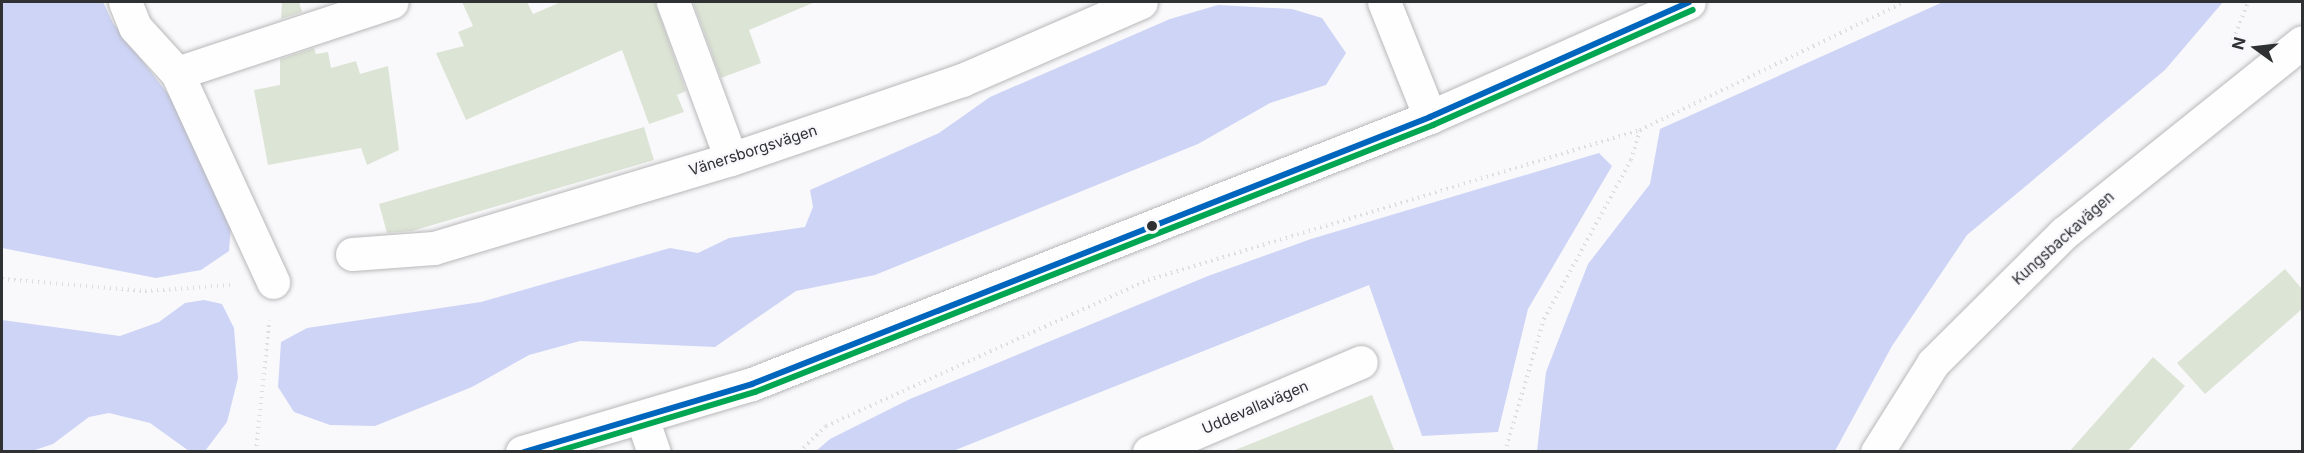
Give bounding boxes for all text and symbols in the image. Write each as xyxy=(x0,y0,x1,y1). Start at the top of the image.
north arrow xyxy=(2226,18,2286,78)
text: N xyxy=(2227,35,2250,52)
street label: Vänersborgsvägen xyxy=(687,121,819,179)
street label: Kungsbackavägen xyxy=(2008,188,2118,288)
unlabelled marker xyxy=(1146,220,1158,232)
street label: Uddevallavägen xyxy=(1199,376,1311,438)

